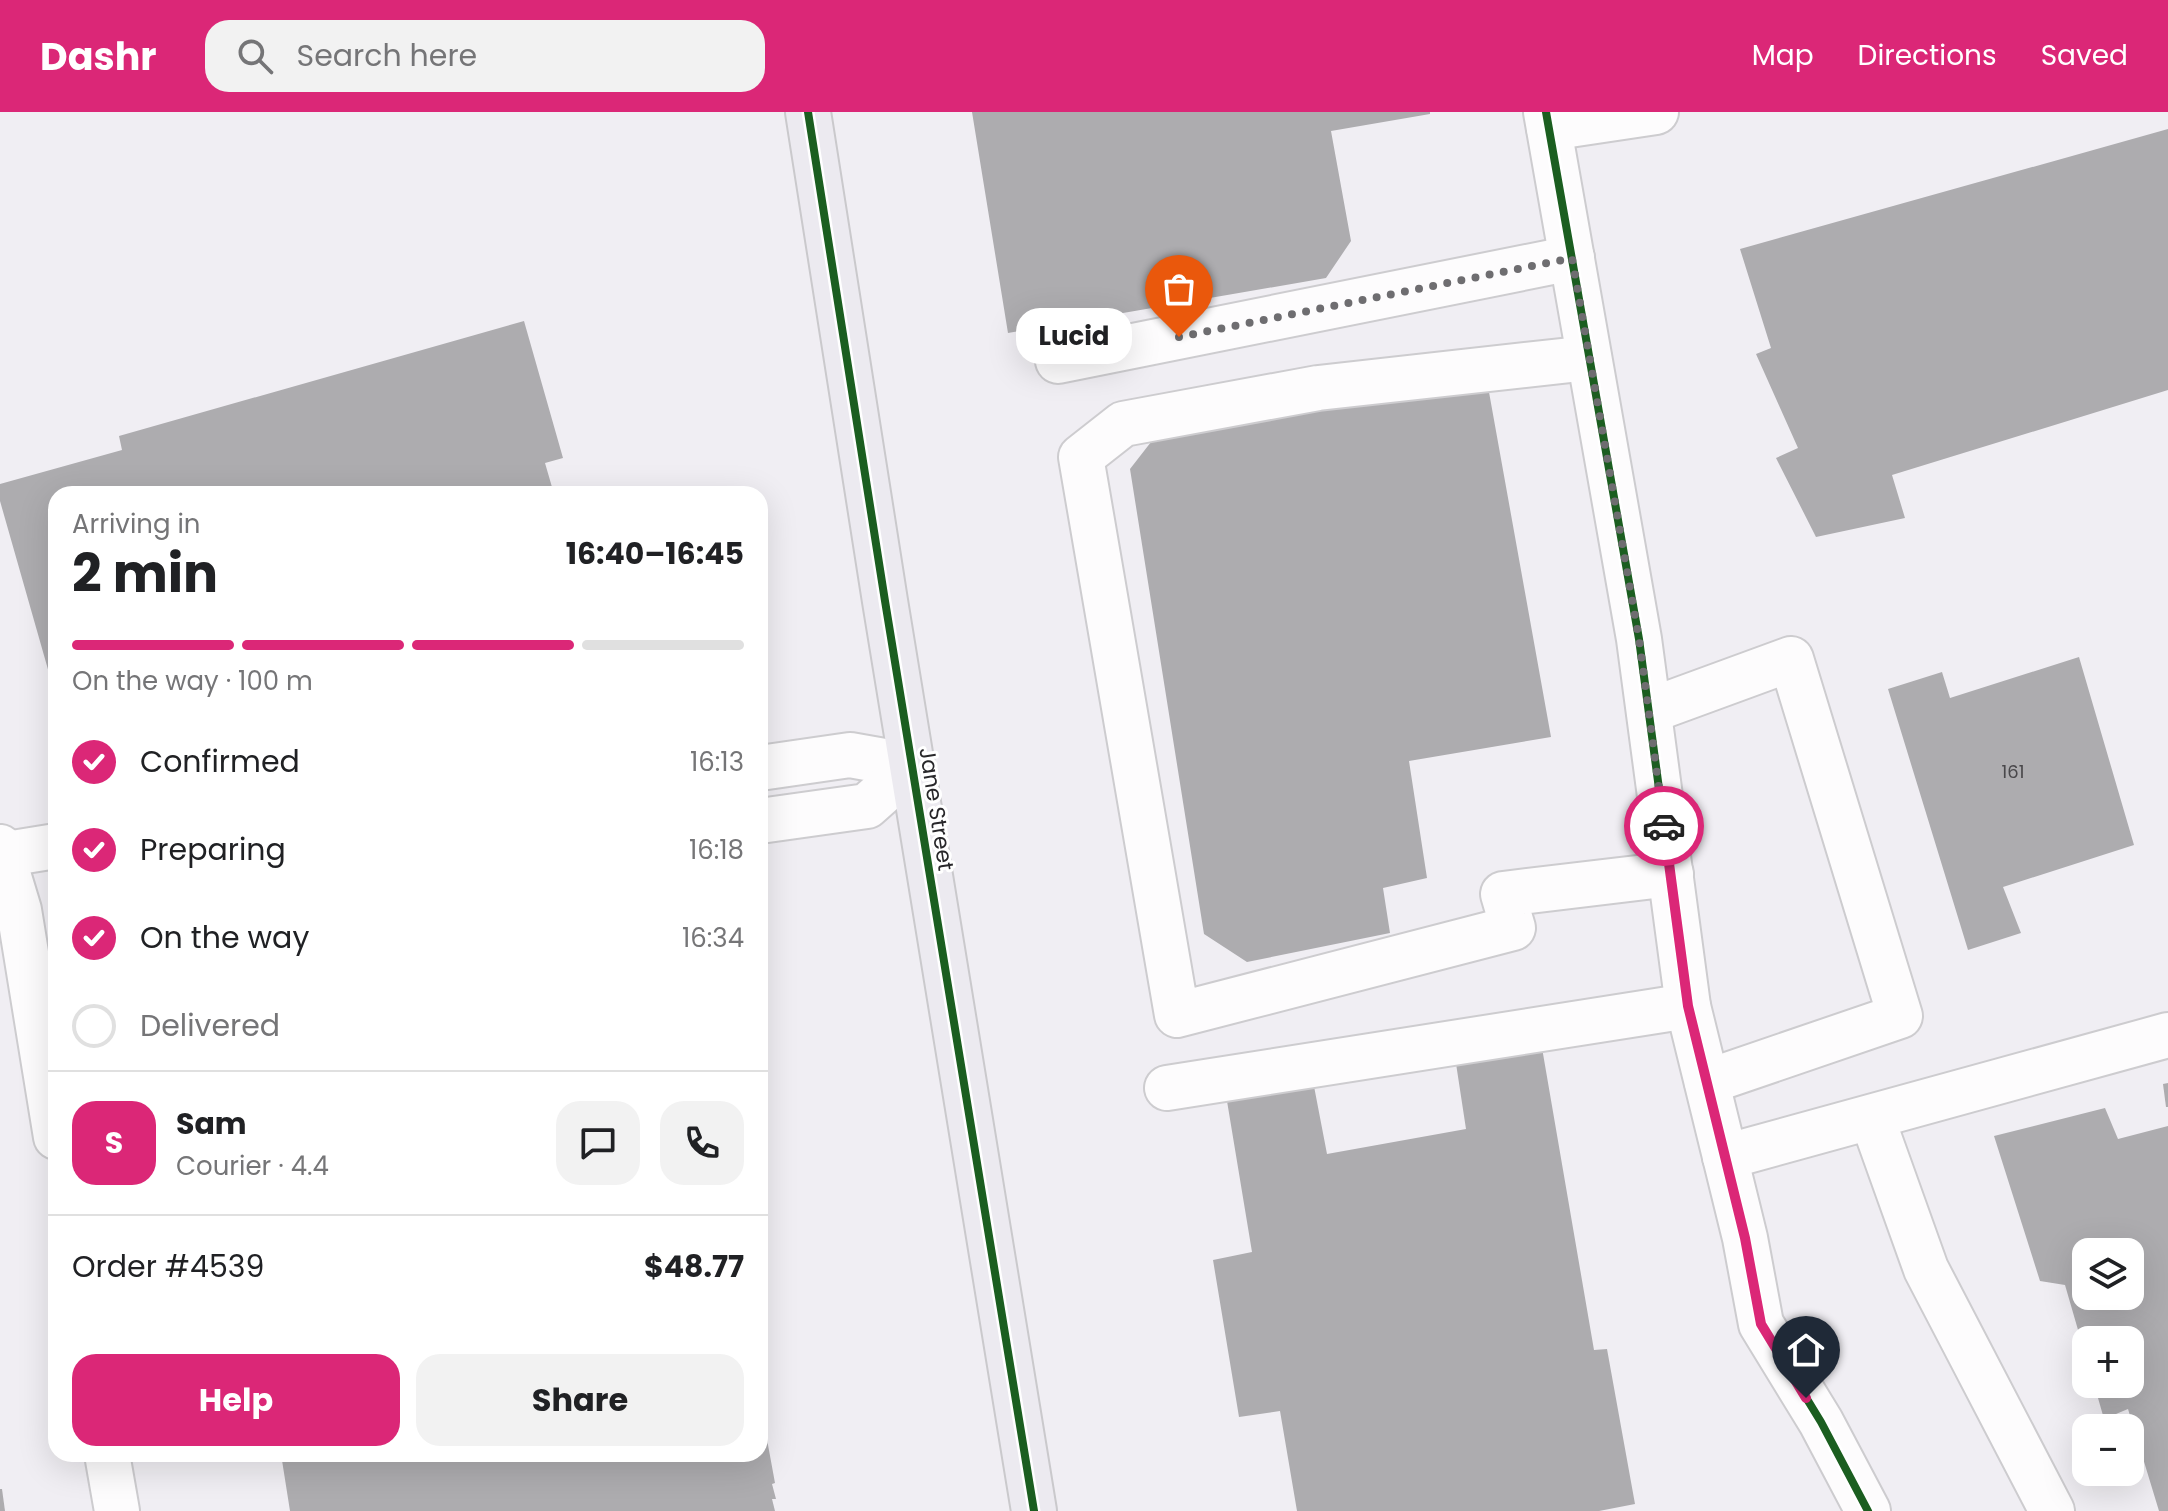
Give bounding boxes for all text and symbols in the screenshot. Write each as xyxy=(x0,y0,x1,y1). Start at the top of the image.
search box xyxy=(205,20,765,92)
text: Dashr xyxy=(40,30,157,83)
icon: search xyxy=(233,34,277,78)
text: Search here xyxy=(297,34,477,77)
text: Map xyxy=(1752,36,1814,75)
text: Directions xyxy=(1858,36,1997,75)
text: Saved xyxy=(2041,36,2128,75)
pin xyxy=(1145,255,1213,337)
icon: bag xyxy=(1157,267,1201,311)
callout: Lucid xyxy=(1015,309,1131,365)
text: Lucid xyxy=(1039,318,1109,354)
text: Arriving in xyxy=(72,506,201,542)
text: 16:40–16:45 xyxy=(566,532,744,575)
text: 2 min xyxy=(72,537,218,610)
text: On the way · 100 m xyxy=(72,663,313,699)
icon: check xyxy=(72,740,116,784)
text: Confirmed xyxy=(140,740,300,783)
text: 16:13 xyxy=(690,744,744,780)
street label: Jane Street xyxy=(911,745,962,873)
house number: 161 xyxy=(2002,759,2024,784)
courier xyxy=(1624,786,1704,866)
icon: car xyxy=(1642,804,1686,848)
icon: check xyxy=(72,828,116,872)
text: Preparing xyxy=(140,828,286,871)
text: 16:18 xyxy=(689,832,744,868)
icon: check xyxy=(72,916,116,960)
text: On the way xyxy=(140,916,309,959)
text: 16:34 xyxy=(682,920,744,956)
text: Delivered xyxy=(140,1004,280,1047)
button: chat xyxy=(556,1101,640,1185)
button: phone xyxy=(660,1101,744,1185)
text: Sam xyxy=(176,1102,247,1145)
text: S xyxy=(105,1121,123,1164)
text: Courier · 4.4 xyxy=(176,1148,329,1184)
map controls xyxy=(2072,1238,2144,1486)
button: layers xyxy=(2072,1238,2144,1310)
text: Order #4539 xyxy=(72,1245,264,1288)
text: $48.77 xyxy=(644,1245,744,1288)
pin xyxy=(1772,1316,1840,1398)
button: + xyxy=(2072,1326,2144,1398)
icon: home xyxy=(1784,1328,1828,1372)
button: Help xyxy=(72,1354,400,1446)
button: Share xyxy=(416,1354,744,1446)
button: − xyxy=(2072,1414,2144,1486)

